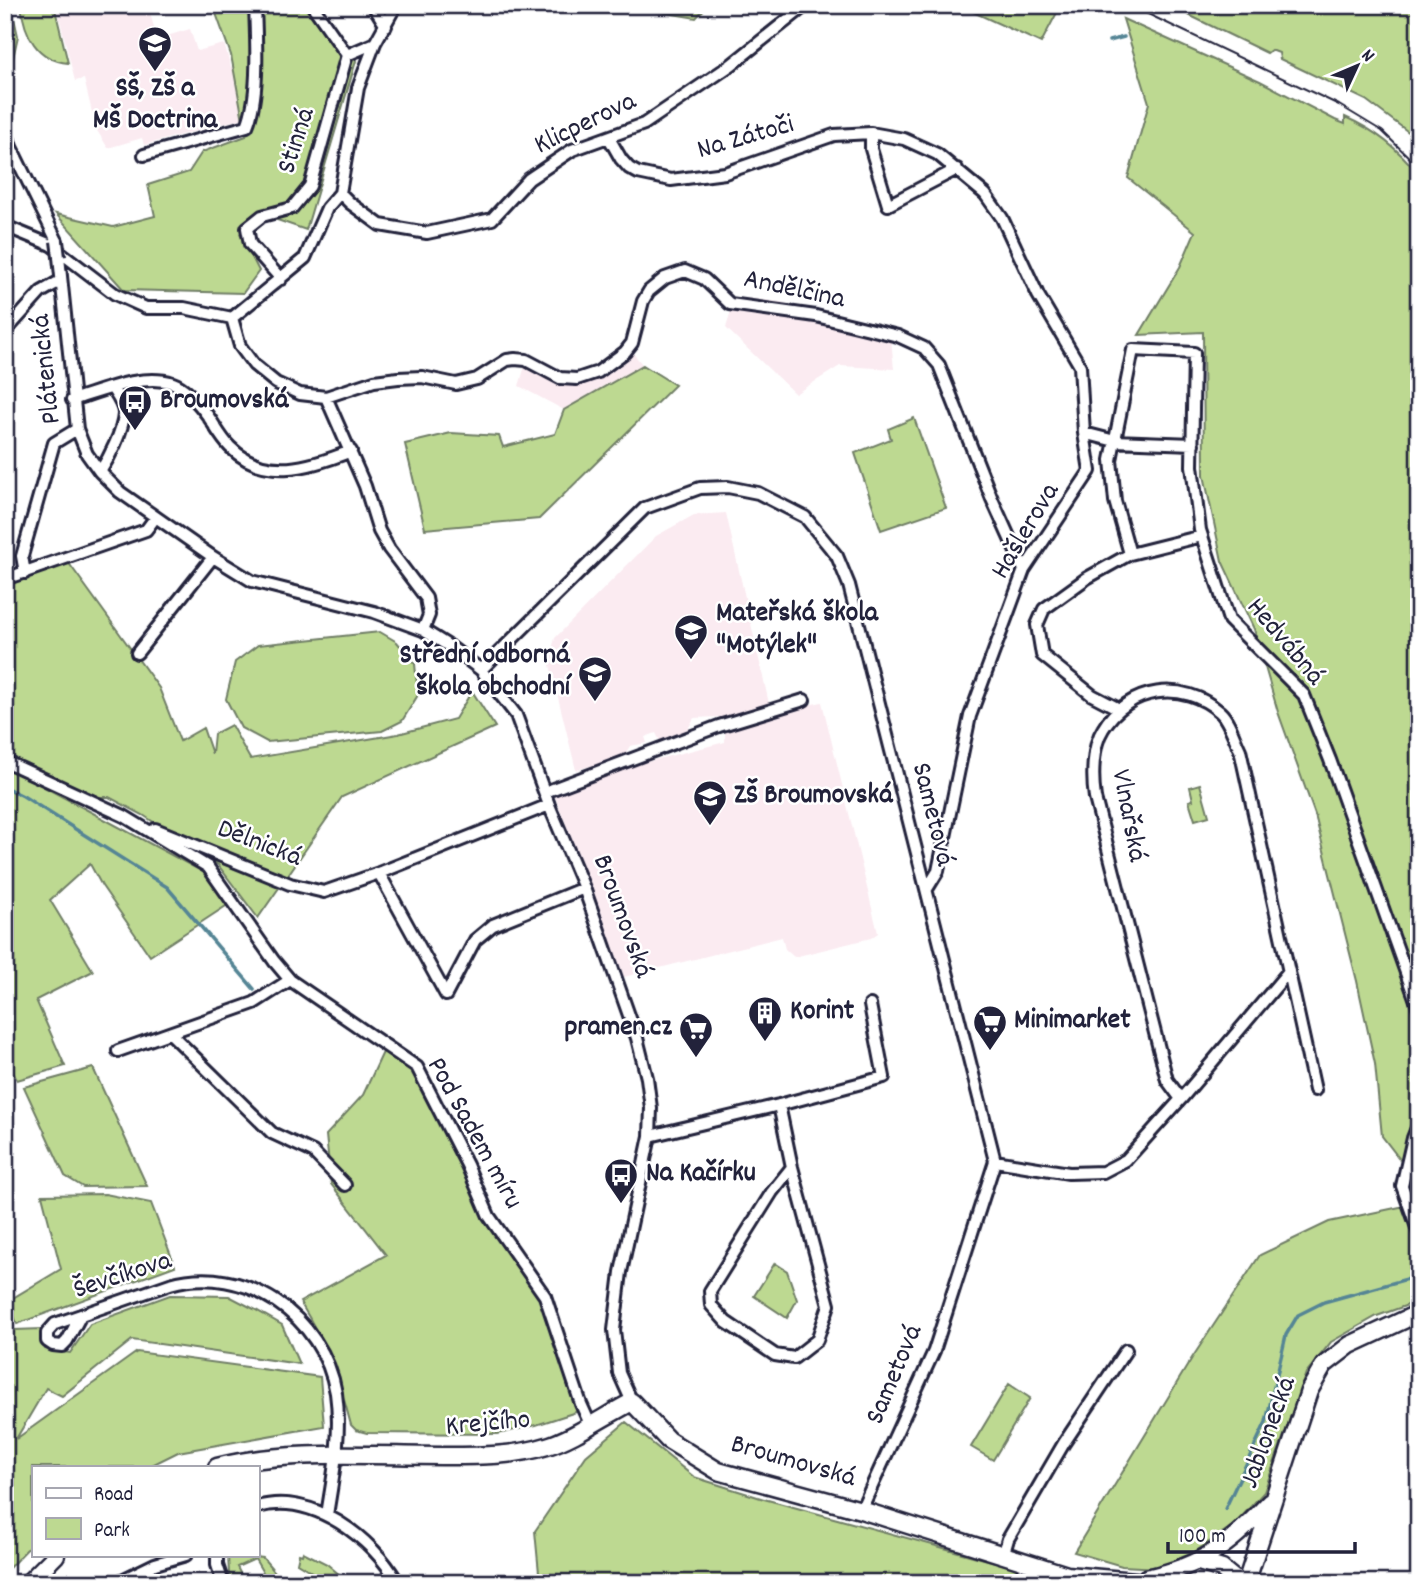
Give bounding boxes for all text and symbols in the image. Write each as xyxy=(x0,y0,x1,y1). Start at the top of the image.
school or university icon: SŠ, ZŠ a MŠ Doctrina xyxy=(136,24,174,73)
north arrow xyxy=(1322,32,1392,102)
text: N xyxy=(1354,44,1380,69)
place label: SŠ, ZŠ a MŠ Doctrina xyxy=(93,70,218,142)
street label: Klicperova xyxy=(528,83,644,167)
street label: Stinná xyxy=(269,103,327,179)
street label: Na Zátoči xyxy=(693,106,799,172)
street label: Andělčina xyxy=(740,261,849,321)
street label: Plátenická xyxy=(22,312,74,426)
place label: Broumovská xyxy=(160,382,290,422)
bus stop icon: Broumovská xyxy=(116,383,154,432)
street label: Hašlerova xyxy=(983,475,1072,588)
street label: Hedvábná xyxy=(1235,590,1333,696)
place label: Mateřská škola "Motýlek" xyxy=(716,595,879,667)
school or university icon: Mateřská škola "Motýlek" xyxy=(672,612,710,661)
place label: Střední odborná škola obchodní xyxy=(400,637,573,709)
school or university icon: Střední odborná škola obchodní xyxy=(576,654,614,703)
street label: Sametová xyxy=(899,759,963,871)
street label: Vlnařská xyxy=(1098,766,1156,866)
place label: ZŠ Broumovská xyxy=(734,777,894,817)
school or university icon: ZŠ Broumovská xyxy=(691,778,729,827)
street label: Dělnická xyxy=(211,811,307,879)
street label: Broumovská xyxy=(580,850,662,984)
place label: Korint xyxy=(790,993,855,1033)
building icon: Korint xyxy=(746,994,784,1043)
place label: Minimarket xyxy=(1014,1002,1131,1042)
supermarket icon: Minimarket xyxy=(971,1003,1009,1052)
place label: pramen.cz xyxy=(565,1009,672,1049)
supermarket icon: pramen.cz xyxy=(677,1010,715,1059)
street label: Pod Sadem míru xyxy=(415,1051,531,1217)
place label: Na Kačírku xyxy=(646,1155,756,1195)
bus stop icon: Na Kačírku xyxy=(602,1156,640,1205)
street label: Ševčíkova xyxy=(69,1242,178,1312)
street label: Sametová xyxy=(857,1319,935,1431)
street label: Jablonecká xyxy=(1231,1371,1309,1495)
street label: Krejčího xyxy=(444,1401,532,1449)
street label: Broumovská xyxy=(726,1426,860,1500)
legend xyxy=(32,1466,259,1556)
text: Road xyxy=(94,1481,133,1511)
scale bar xyxy=(1168,1511,1356,1555)
text: Park xyxy=(94,1517,130,1547)
text: 100 m xyxy=(1179,1523,1226,1553)

